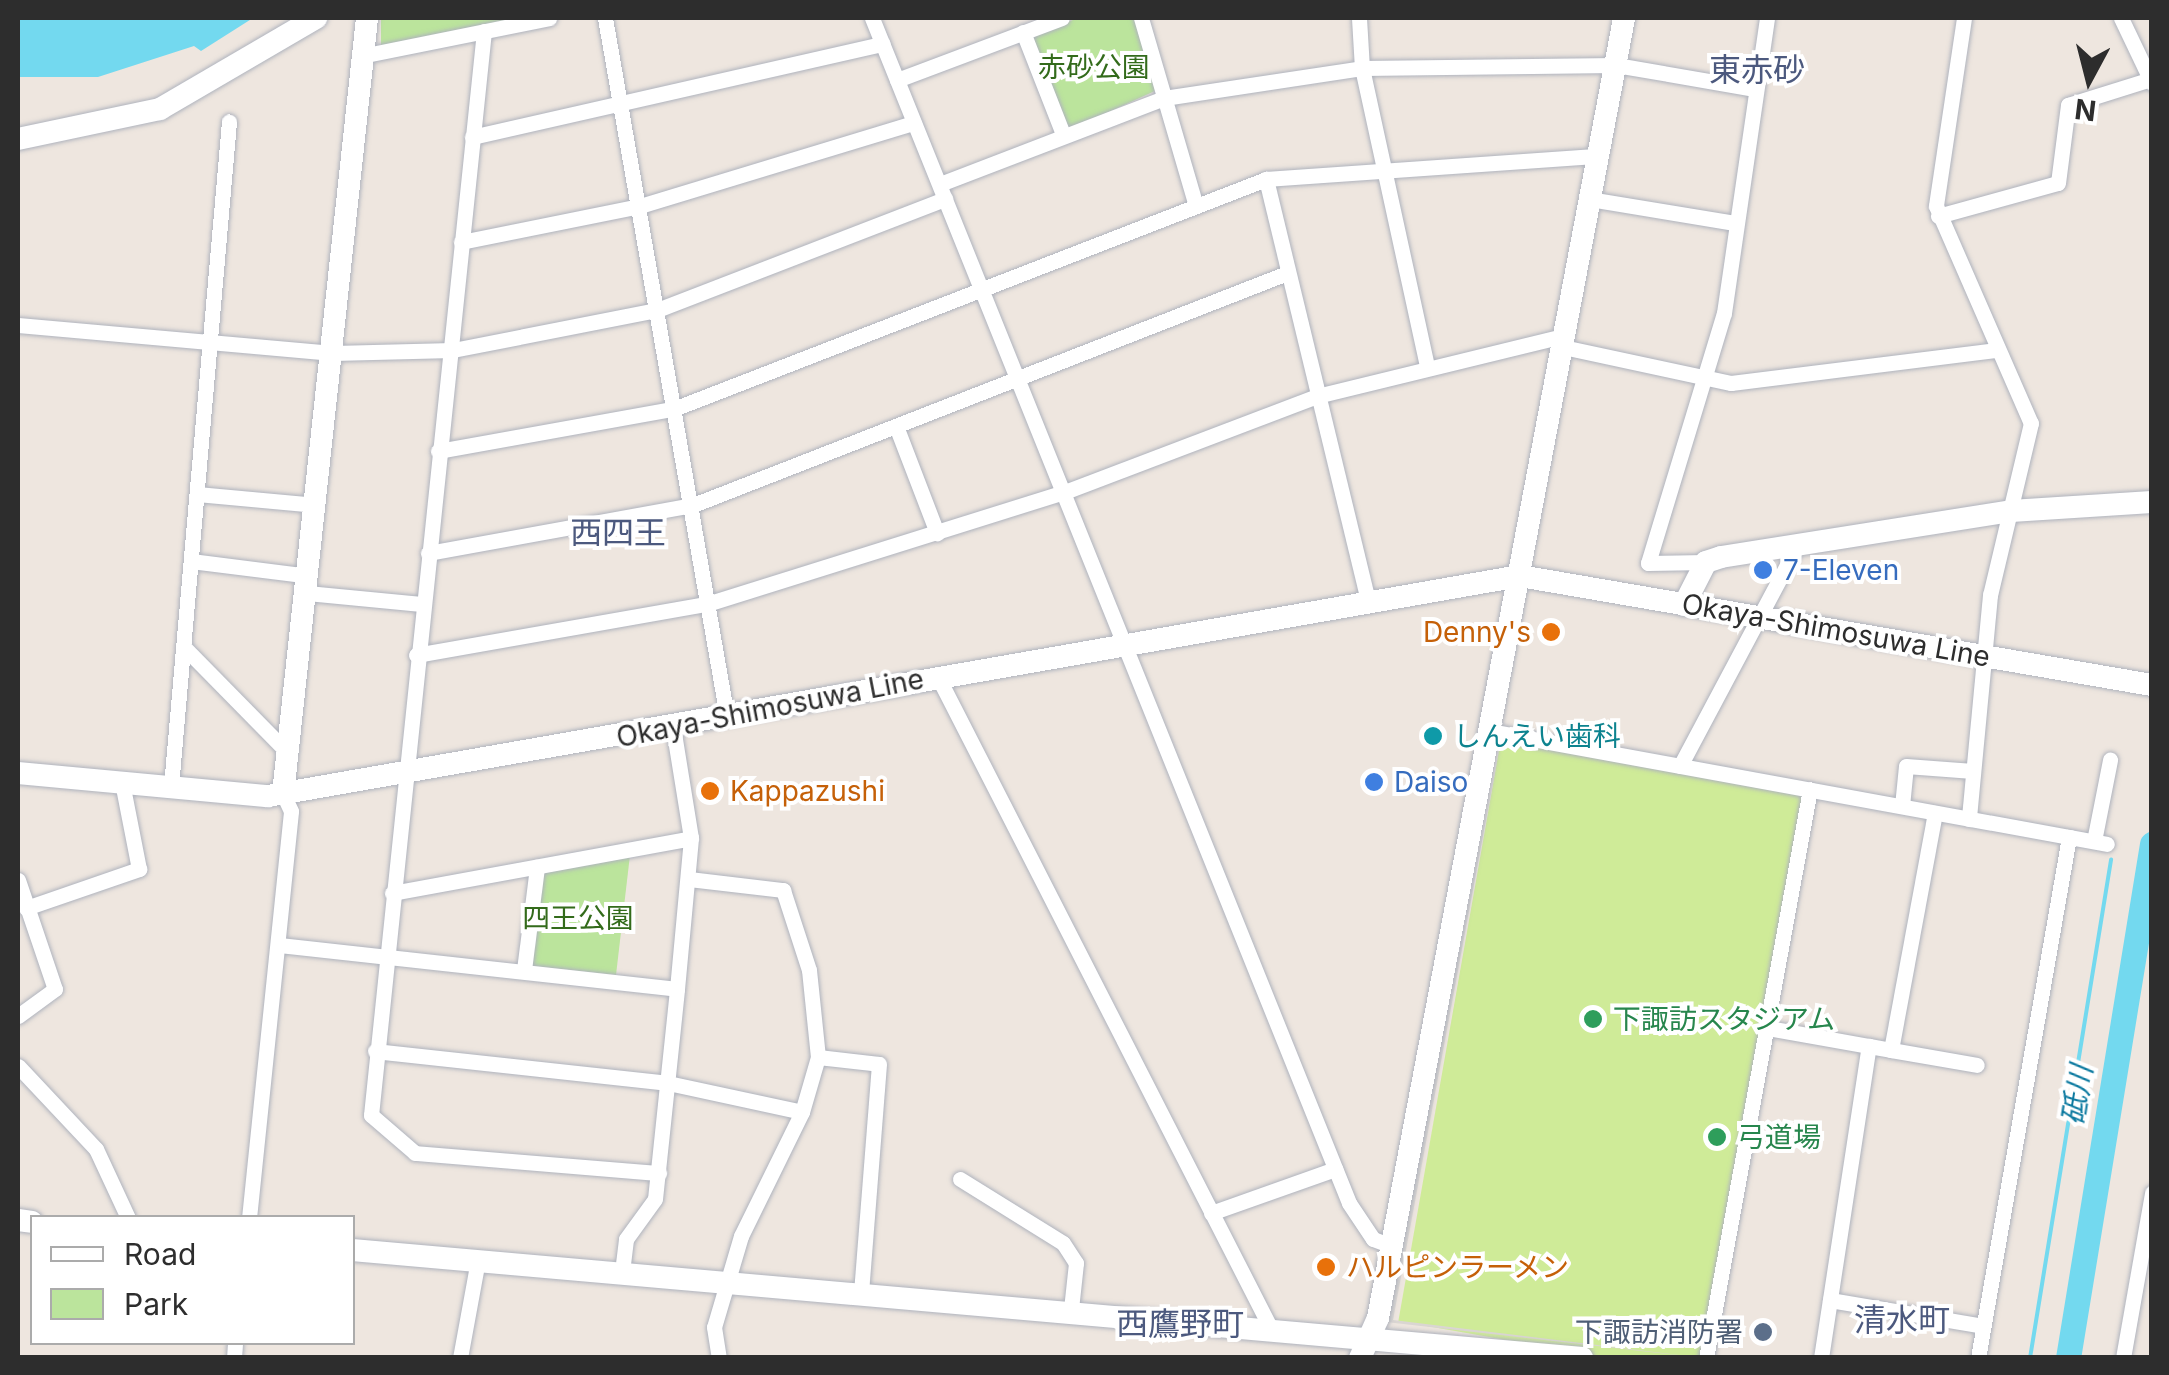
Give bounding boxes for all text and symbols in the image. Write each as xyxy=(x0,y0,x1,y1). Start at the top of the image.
north arrow xyxy=(2039,30,2139,130)
park label: 赤砂公園 xyxy=(1038,50,1150,84)
district label: 東赤砂 xyxy=(1709,51,1805,89)
text: N xyxy=(2073,92,2098,128)
district label: 西四王 xyxy=(570,514,666,552)
place label: 7-Eleven xyxy=(1783,553,1899,587)
marker: 7-Eleven xyxy=(1752,559,1774,581)
street label: Okaya-Shimosuwa Line xyxy=(1679,586,1993,674)
place label: Denny's xyxy=(1423,615,1531,649)
marker: Denny's xyxy=(1540,621,1562,643)
street label: Okaya-Shimosuwa Line xyxy=(614,662,926,754)
place label: しんえい歯科 xyxy=(1453,719,1621,753)
marker: しんえい歯科 xyxy=(1422,725,1444,747)
place label: Daiso xyxy=(1394,765,1468,799)
marker: Daiso xyxy=(1363,771,1385,793)
place label: Kappazushi xyxy=(730,774,885,808)
marker: Kappazushi xyxy=(699,780,721,802)
park label: 四王公園 xyxy=(522,901,634,935)
place label: 下諏訪スタジアム xyxy=(1613,1002,1837,1036)
marker: 下諏訪スタジアム xyxy=(1582,1008,1604,1030)
water label: 砥川 xyxy=(2055,1063,2099,1127)
place label: 弓道場 xyxy=(1737,1120,1821,1154)
marker: 弓道場 xyxy=(1706,1126,1728,1148)
legend xyxy=(30,1215,355,1345)
text: Road xyxy=(124,1236,196,1272)
place label: ハルピンラーメン xyxy=(1346,1250,1570,1284)
marker: ハルピンラーメン xyxy=(1315,1256,1337,1278)
text: Park xyxy=(124,1286,188,1322)
district label: 清水町 xyxy=(1854,1301,1950,1339)
district label: 西鷹野町 xyxy=(1116,1305,1244,1343)
place label: 下諏訪消防署 xyxy=(1575,1315,1743,1349)
marker: 下諏訪消防署 xyxy=(1752,1321,1774,1343)

